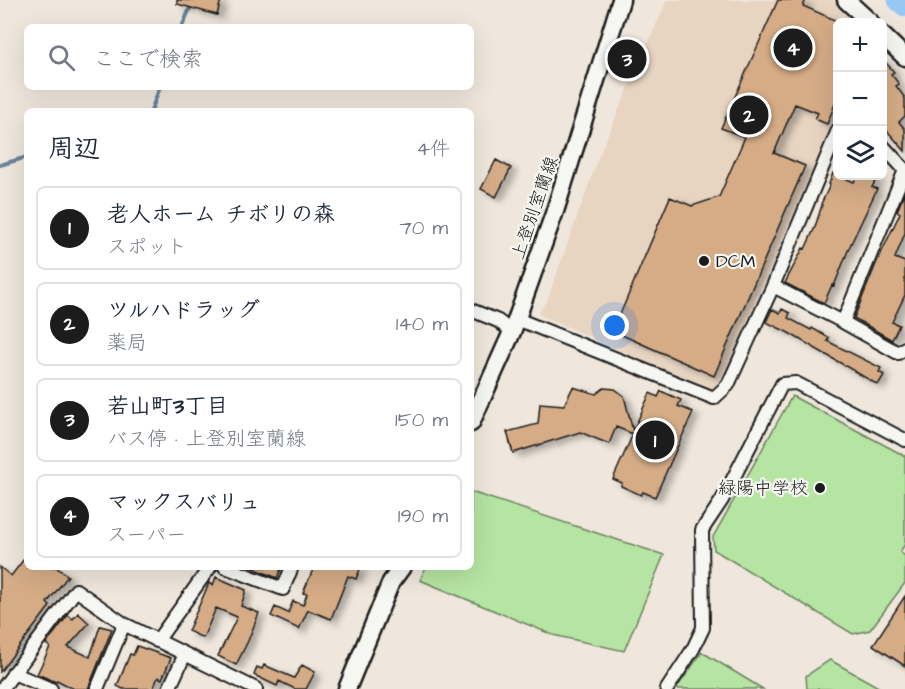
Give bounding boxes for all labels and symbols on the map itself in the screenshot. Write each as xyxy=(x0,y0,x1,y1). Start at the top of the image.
pin: 4 xyxy=(774,26,812,70)
pin: 3 xyxy=(608,36,646,82)
pin: 2 xyxy=(730,92,768,138)
street label: 上登別室蘭線 xyxy=(506,153,564,263)
place label: DCM xyxy=(716,249,755,274)
marker: DCM xyxy=(697,254,711,268)
your location xyxy=(600,311,629,340)
pin: 1 xyxy=(636,418,674,462)
place label: 緑陽中学校 xyxy=(718,476,808,501)
marker: 緑陽中学校 xyxy=(813,481,827,495)

